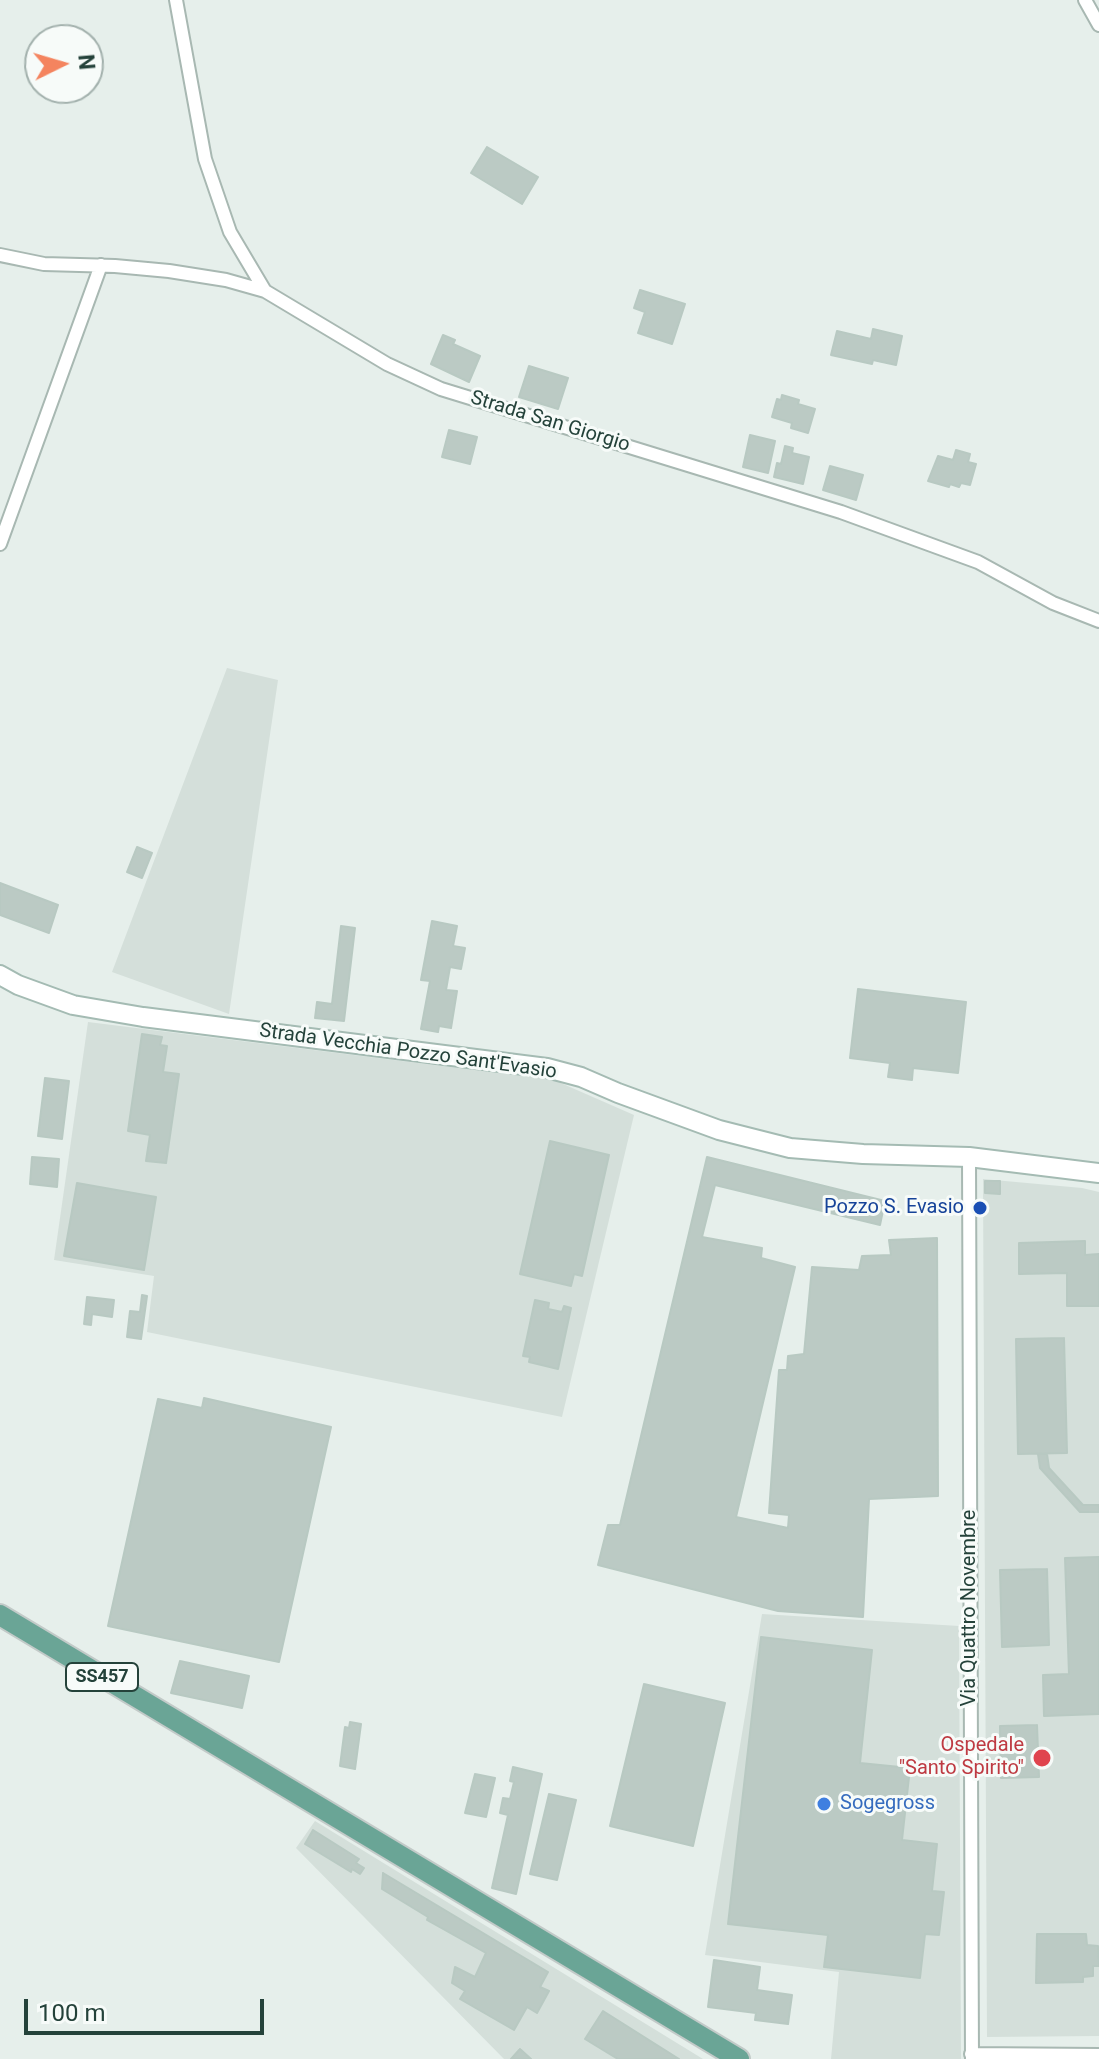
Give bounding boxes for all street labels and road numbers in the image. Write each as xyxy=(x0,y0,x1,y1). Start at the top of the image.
street label: Strada San Giorgio xyxy=(467,386,633,458)
street label: Strada Vecchia Pozzo Sant'Evasio xyxy=(258,1019,558,1085)
street label: Via Quattro Novembre xyxy=(958,1510,982,1706)
road number: SS457 xyxy=(66,1663,138,1691)

